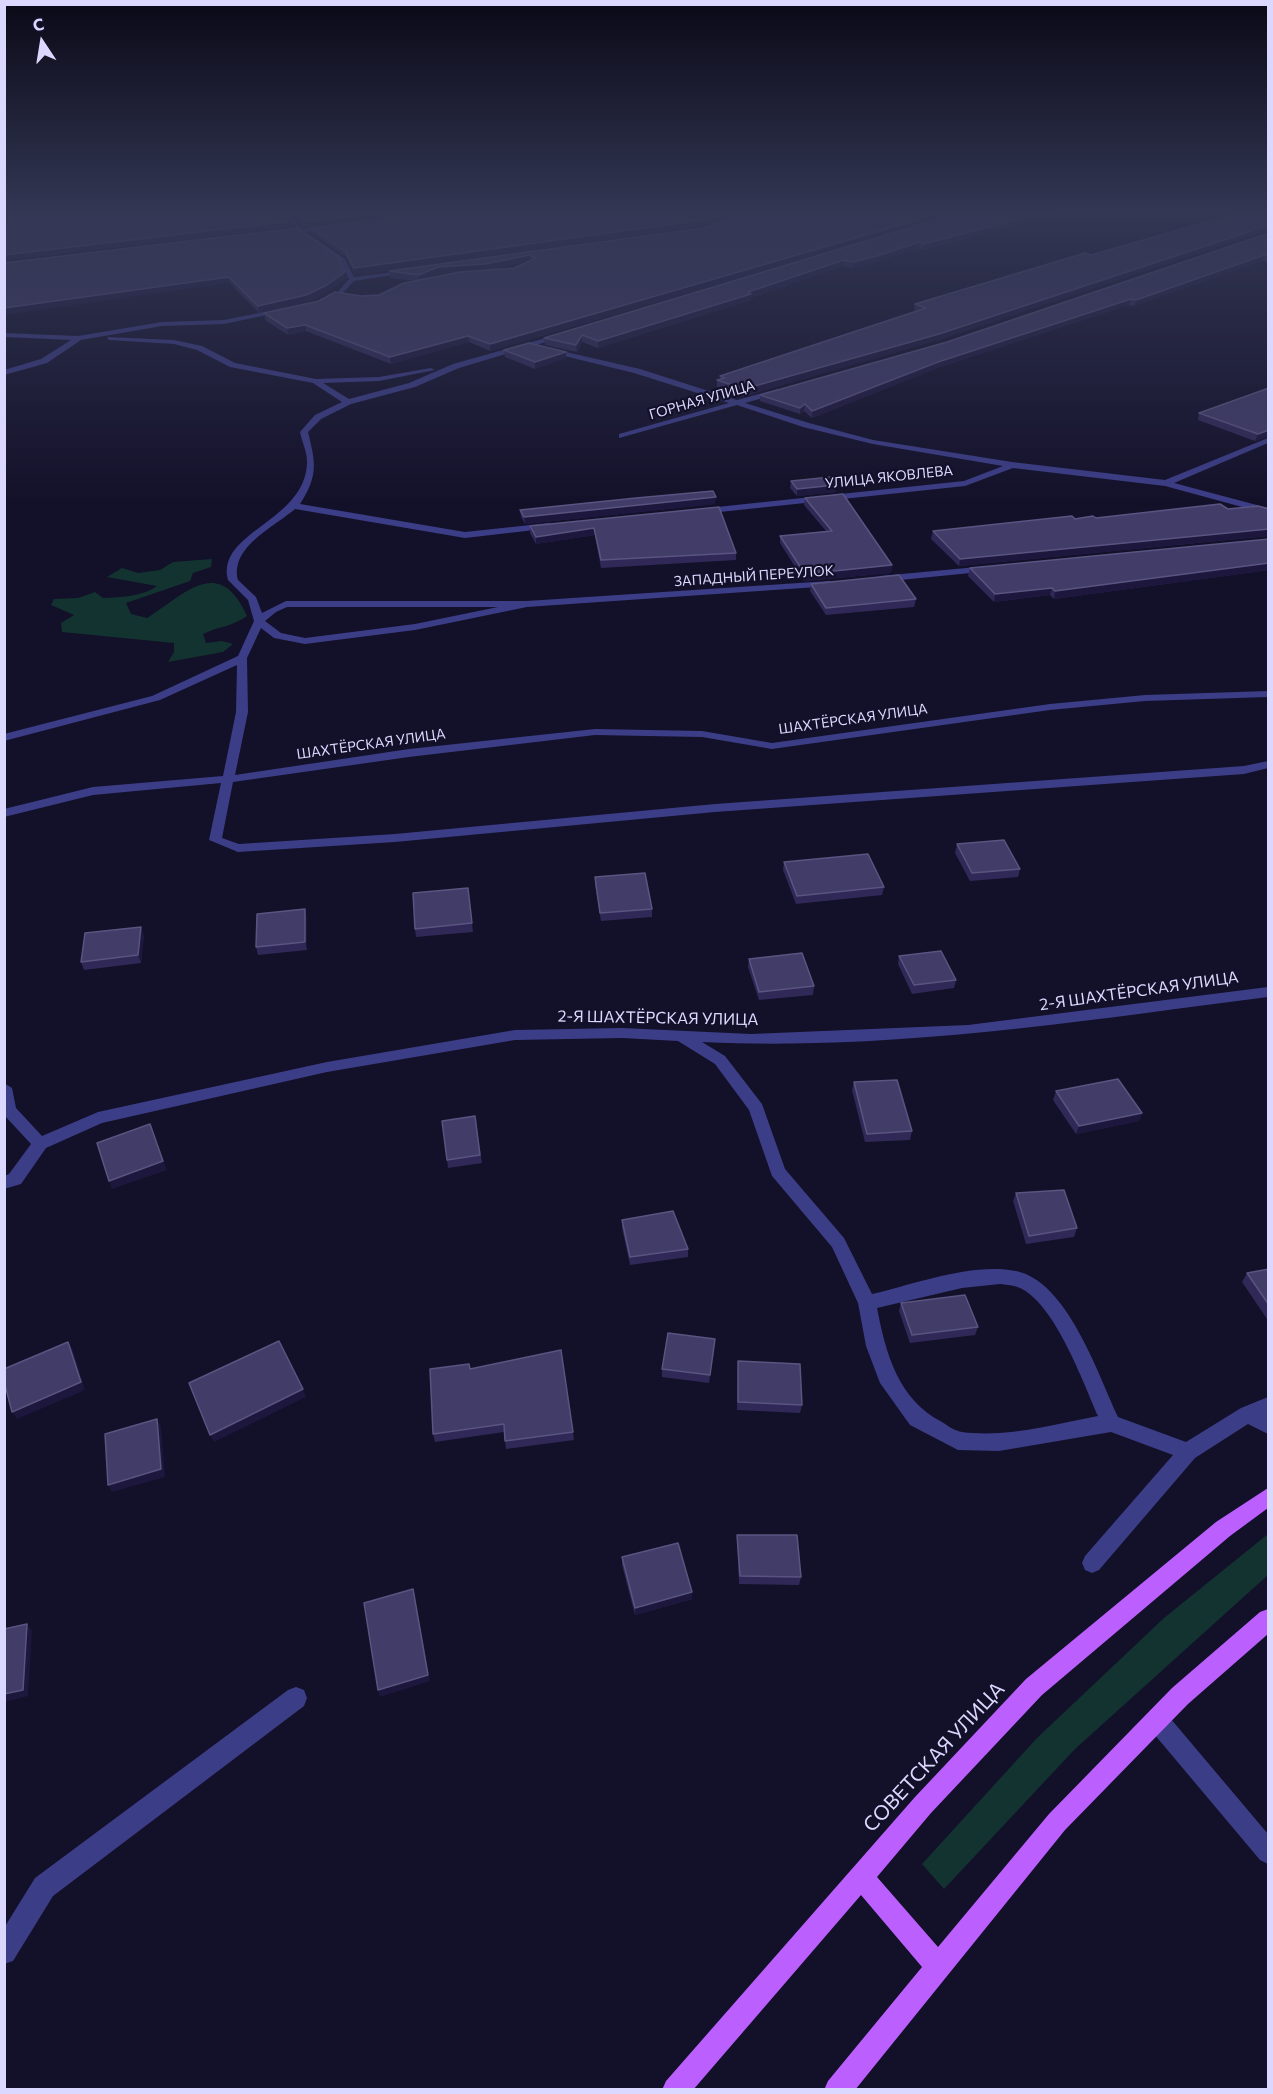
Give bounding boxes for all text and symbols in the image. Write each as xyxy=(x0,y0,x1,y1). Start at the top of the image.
north arrow xyxy=(12,12,72,72)
text: С xyxy=(31,13,45,34)
street label: ГОРНАЯ УЛИЦА xyxy=(647,377,757,423)
street label: УЛИЦА ЯКОВЛЕВА xyxy=(824,462,954,492)
street label: ЗАПАДНЫЙ ПЕРЕУЛОК xyxy=(673,562,835,590)
street label: ШАХТЁРСКАЯ УЛИЦА xyxy=(777,700,929,738)
street label: ШАХТЁРСКАЯ УЛИЦА xyxy=(295,725,447,763)
street label: 2-Я ШАХТЁРСКАЯ УЛИЦА xyxy=(1038,968,1240,1014)
street label: 2-Я ШАХТЁРСКАЯ УЛИЦА xyxy=(557,1007,759,1029)
street label: СОВЕТСКАЯ УЛИЦА xyxy=(858,1677,1010,1837)

